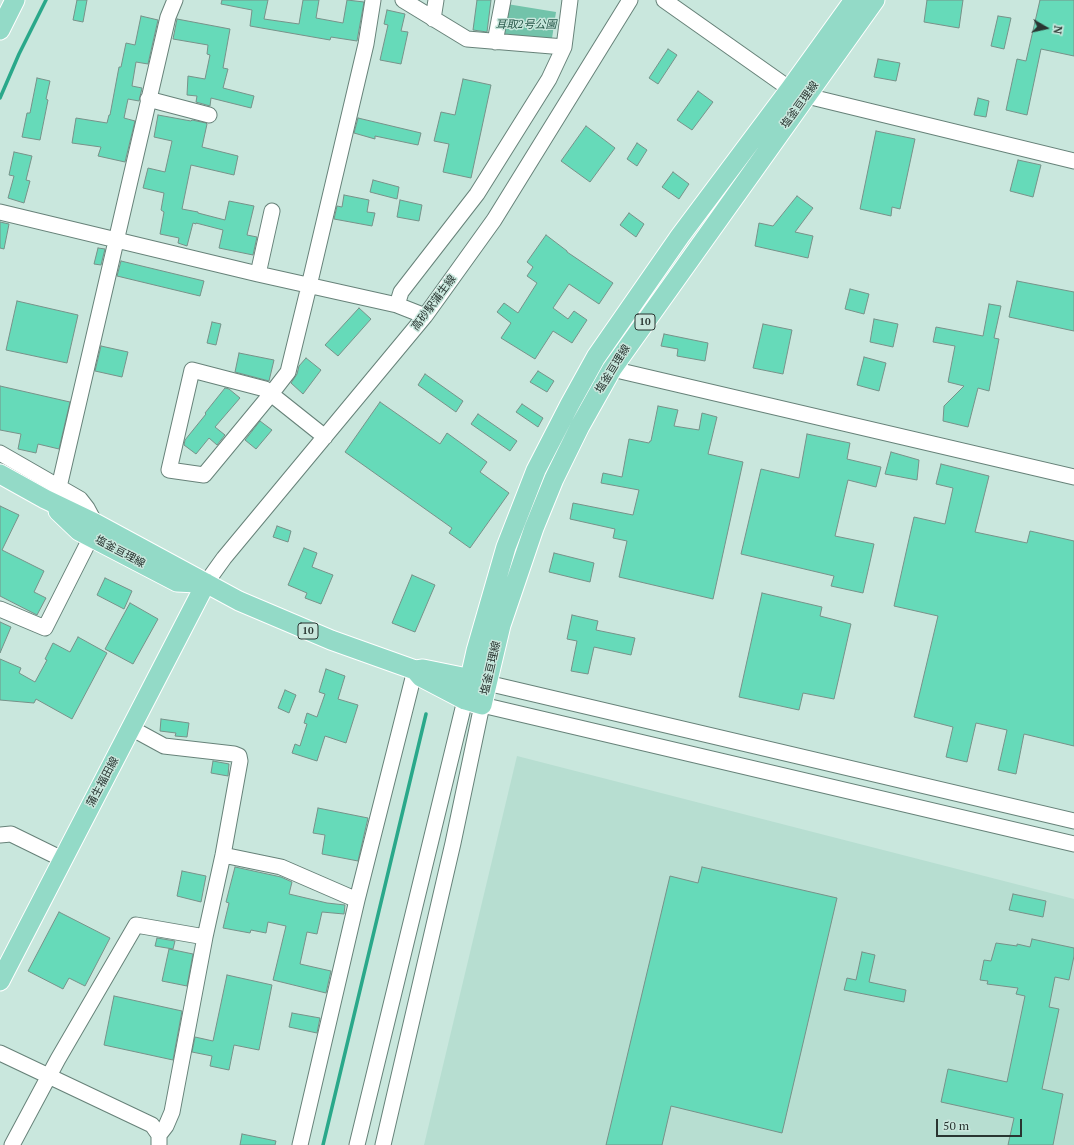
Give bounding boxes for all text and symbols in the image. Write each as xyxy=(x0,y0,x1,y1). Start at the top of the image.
north arrow xyxy=(1026,8,1066,48)
park label: 耳取2号公園 xyxy=(496,18,556,32)
text: N xyxy=(1050,25,1065,35)
street label: 塩釜亘理線 xyxy=(778,79,822,131)
street label: 高砂駅蒲生線 xyxy=(409,273,459,333)
road number: 10 xyxy=(635,314,655,330)
street label: 塩釜亘理線 xyxy=(593,342,633,396)
street label: 塩釜亘理線 xyxy=(93,533,147,571)
road number: 10 xyxy=(298,623,318,639)
street label: 塩釜亘理線 xyxy=(478,640,504,696)
street label: 蒲生福田線 xyxy=(84,755,122,809)
scale bar xyxy=(938,1111,1024,1137)
text: 50 m xyxy=(943,1118,969,1133)

